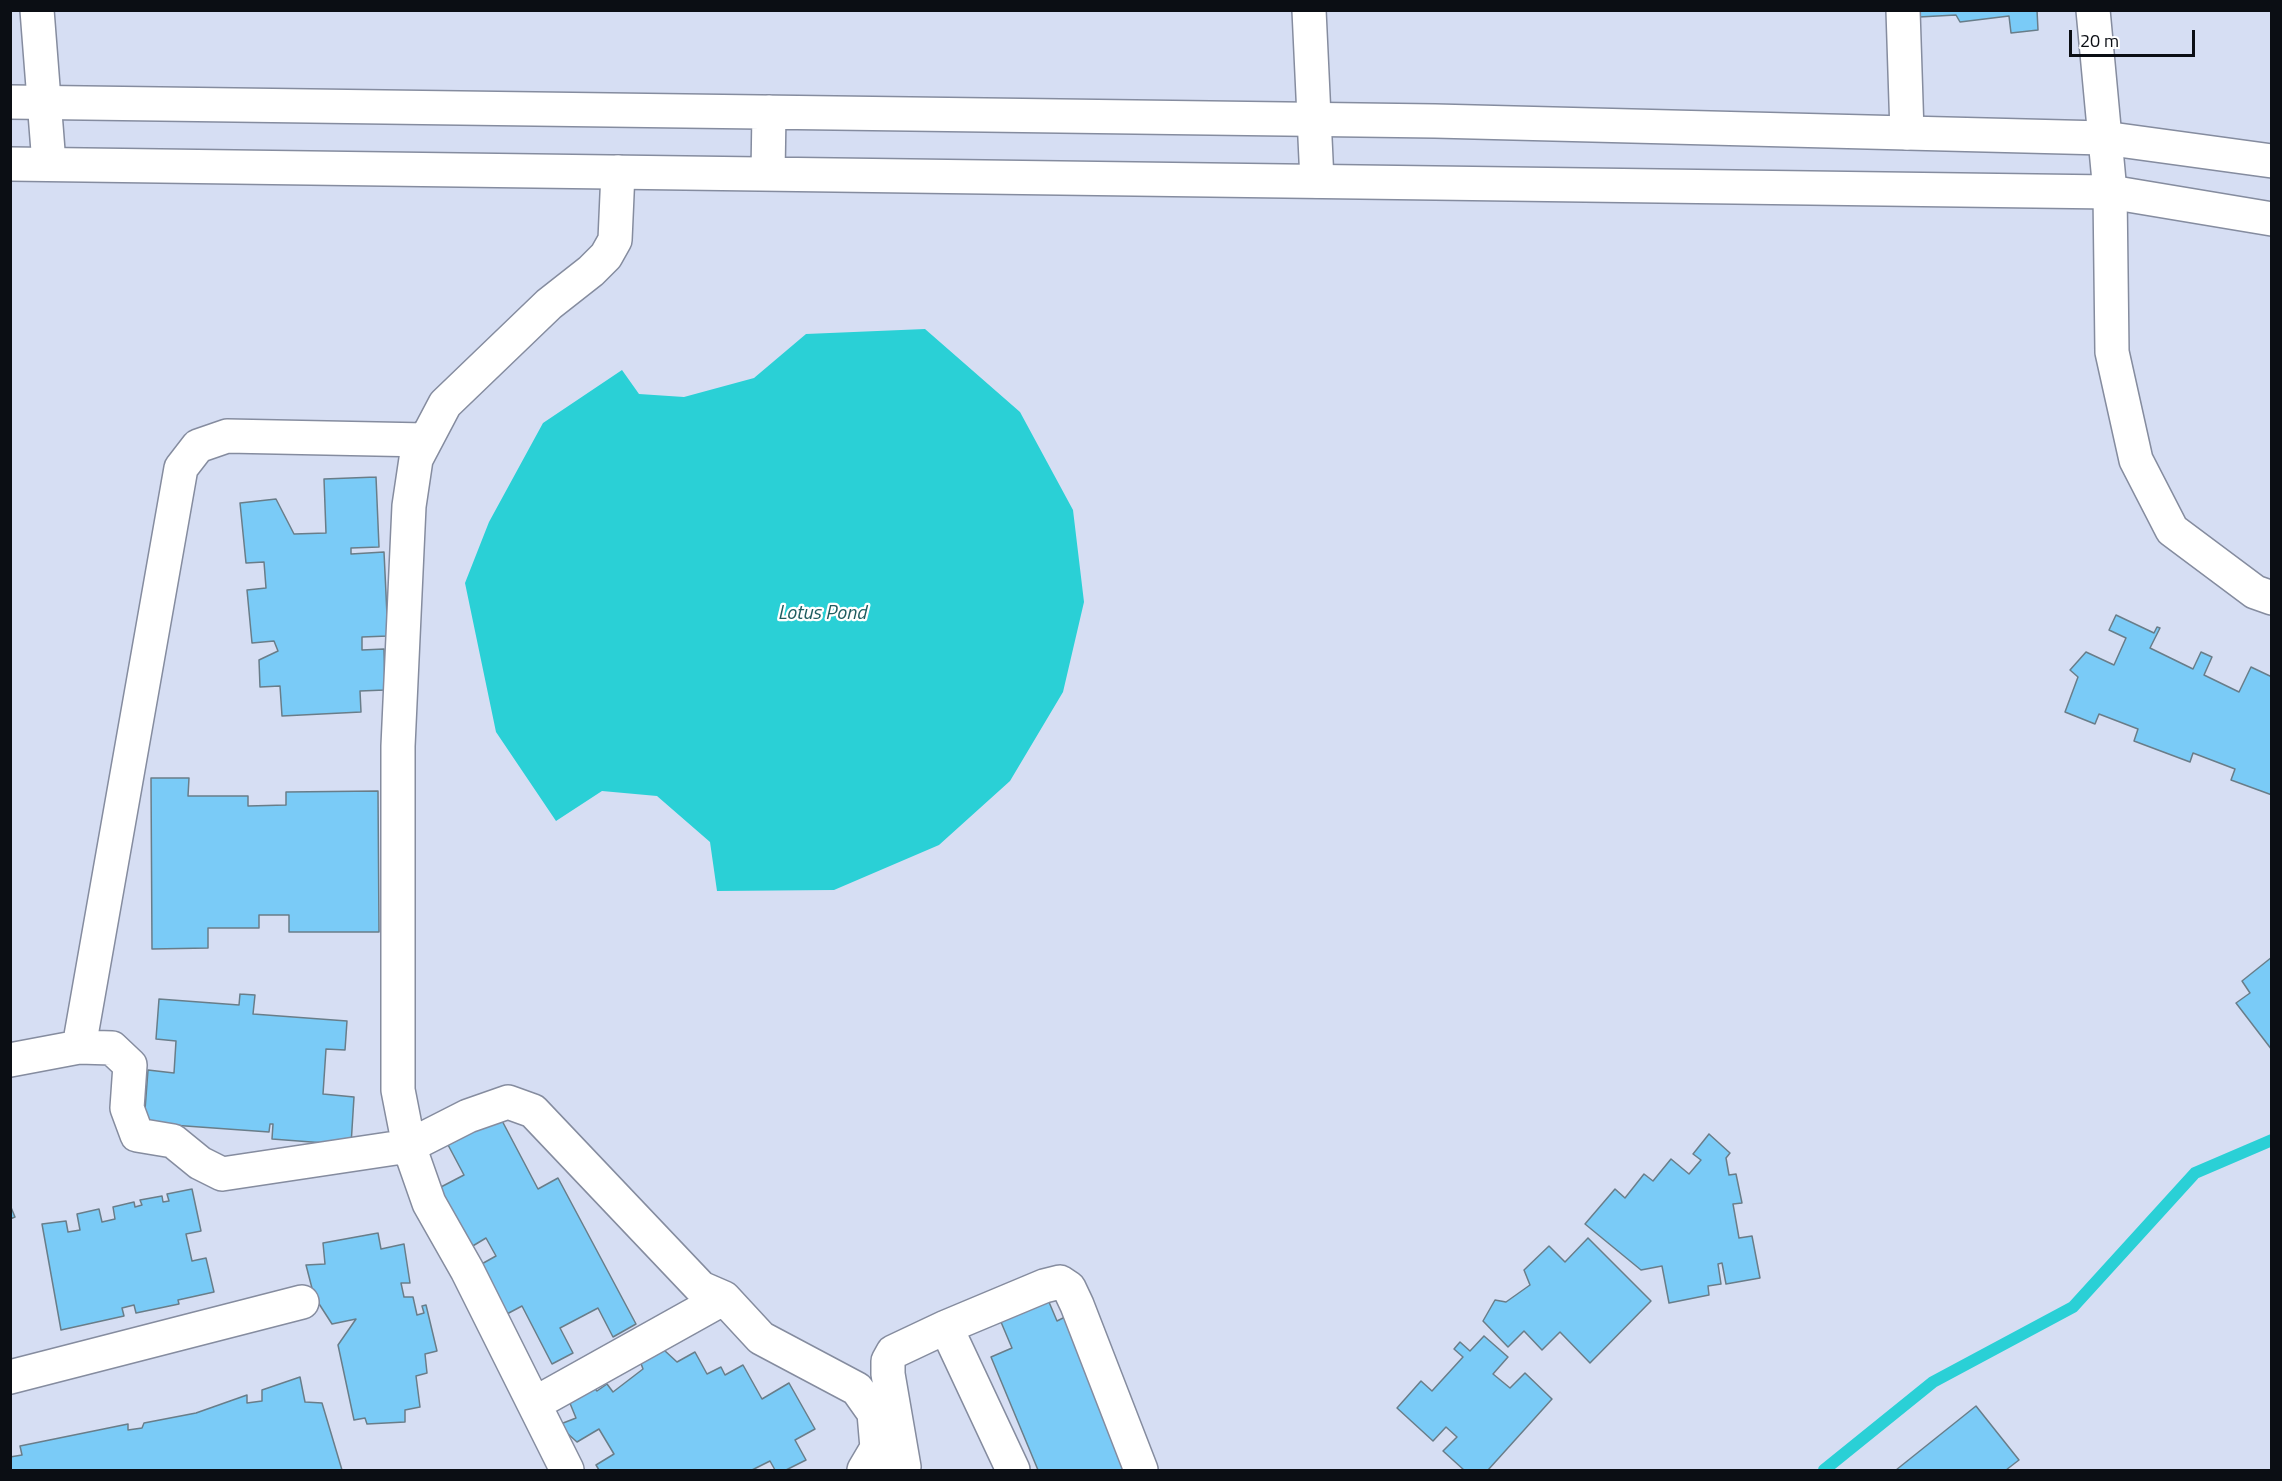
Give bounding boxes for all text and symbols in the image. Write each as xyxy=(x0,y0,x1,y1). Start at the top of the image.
scale bar xyxy=(2072,18,2198,56)
text: 20 m xyxy=(2080,27,2119,54)
water label: Lotus Pond xyxy=(778,602,866,626)

